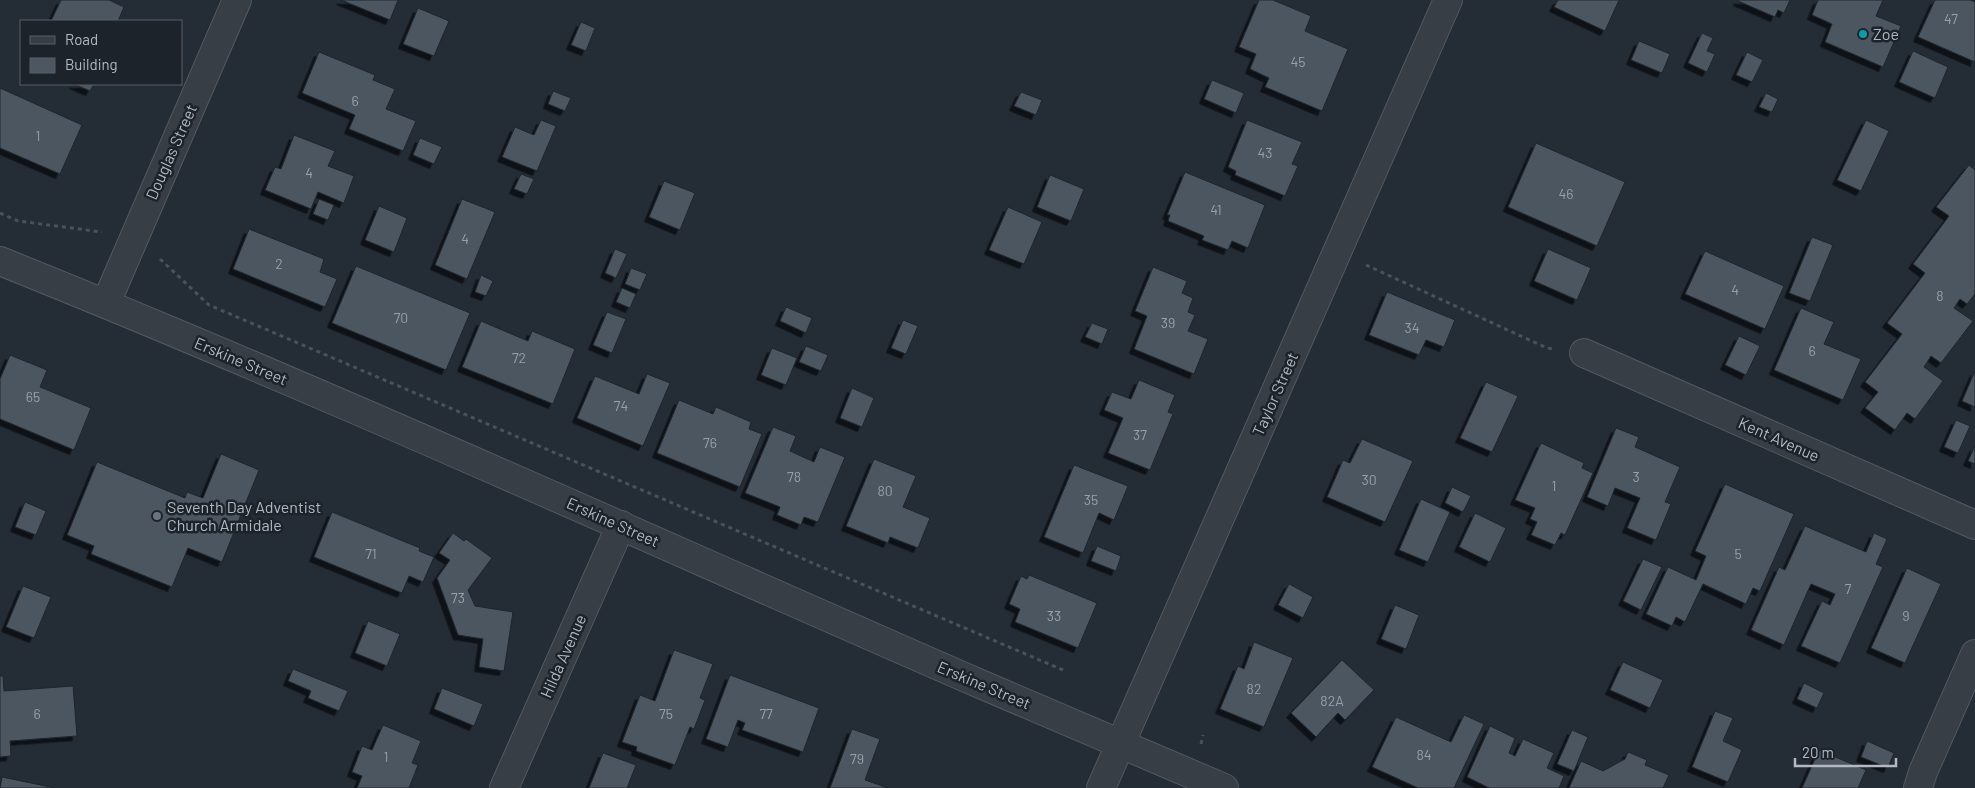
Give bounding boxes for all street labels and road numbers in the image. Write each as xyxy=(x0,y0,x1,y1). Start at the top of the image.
street label: Douglas Street xyxy=(141,101,200,202)
street label: Erskine Street xyxy=(192,332,291,389)
street label: Taylor Street xyxy=(1248,349,1301,439)
street label: Kent Avenue xyxy=(1736,412,1823,465)
street label: Erskine Street xyxy=(564,493,662,550)
street label: Hilda Avenue xyxy=(536,611,589,700)
street label: Erskine Street xyxy=(935,656,1034,713)

